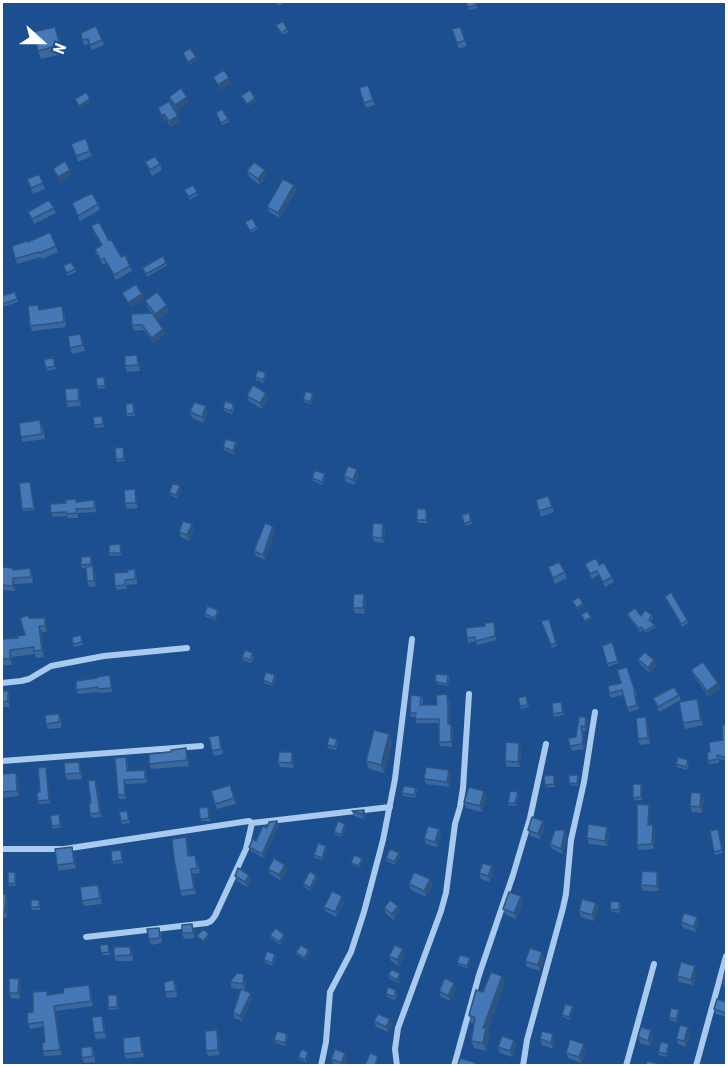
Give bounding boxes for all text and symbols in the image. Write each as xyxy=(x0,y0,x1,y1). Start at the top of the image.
north arrow xyxy=(12,12,72,72)
text: N xyxy=(49,41,70,57)

